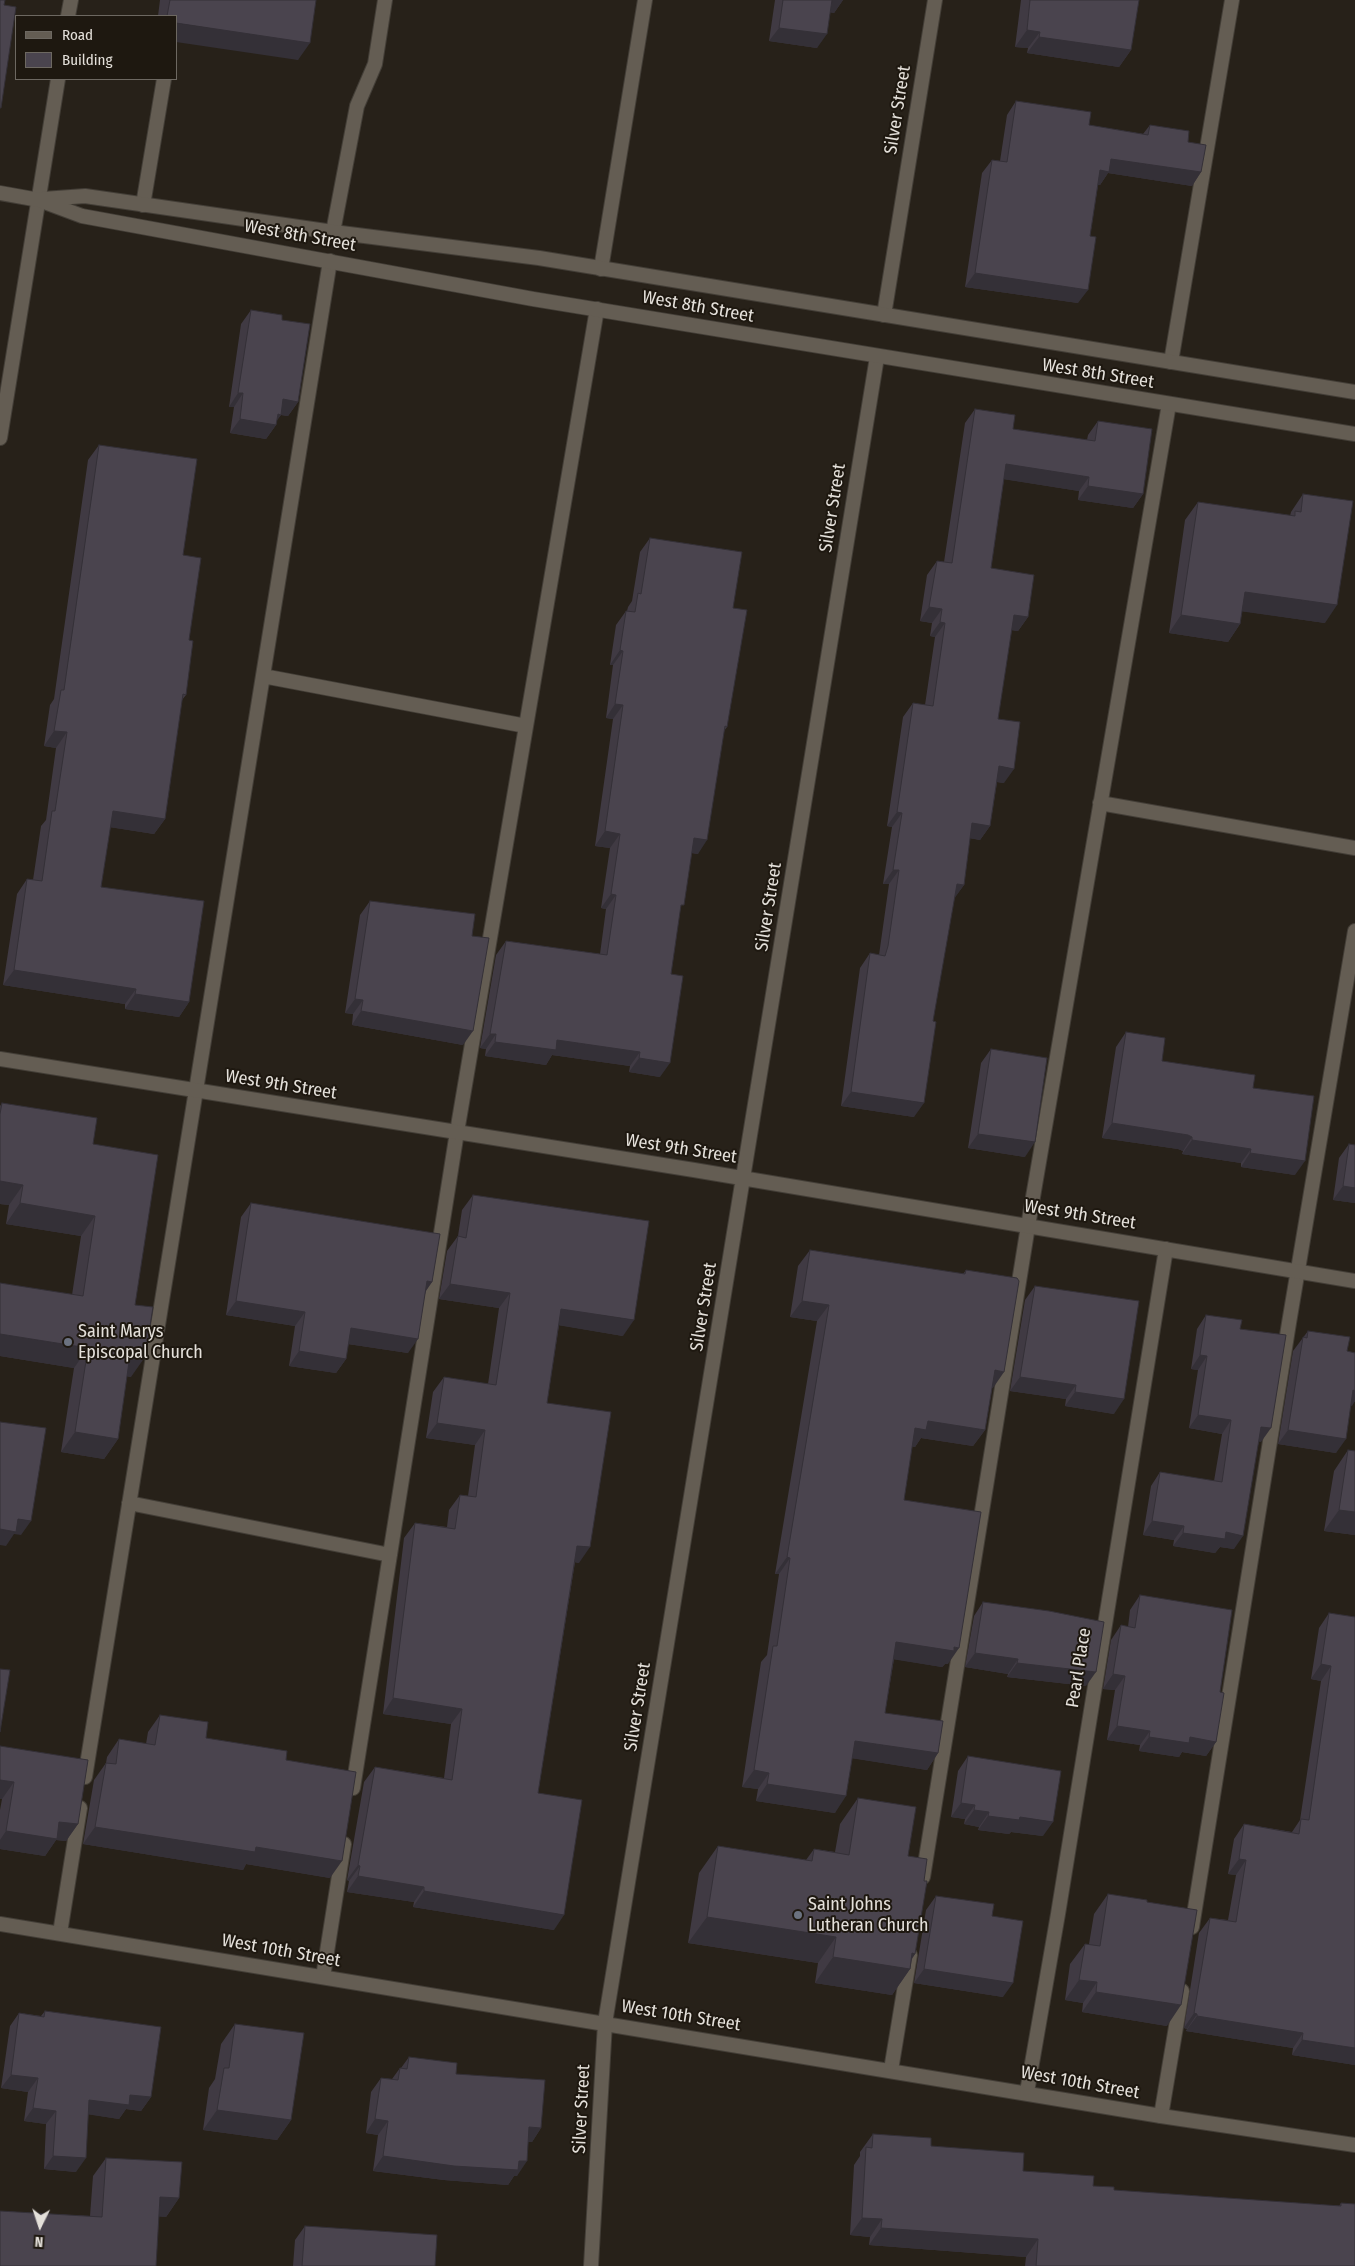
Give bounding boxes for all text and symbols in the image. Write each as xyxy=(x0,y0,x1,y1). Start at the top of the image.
legend xyxy=(15,15,178,80)
text: Road xyxy=(62,26,93,44)
text: Building xyxy=(62,51,113,69)
street label: Silver Street xyxy=(880,64,916,156)
street label: West 8th Street xyxy=(243,216,357,256)
street label: West 8th Street xyxy=(641,287,755,327)
street label: West 8th Street xyxy=(1041,355,1155,393)
street label: Silver Street xyxy=(815,462,851,554)
street label: Silver Street xyxy=(751,861,787,953)
street label: West 9th Street xyxy=(224,1066,338,1104)
street label: West 9th Street xyxy=(624,1130,738,1168)
street label: West 9th Street xyxy=(1023,1196,1137,1234)
street label: Silver Street xyxy=(686,1261,722,1353)
place label: Saint Marys Episcopal Church xyxy=(78,1321,203,1364)
marker: Saint Marys Episcopal Church xyxy=(62,1336,74,1348)
street label: Pearl Place xyxy=(1062,1626,1096,1710)
street label: Silver Street xyxy=(620,1661,656,1753)
place label: Saint Johns Lutheran Church xyxy=(808,1894,928,1936)
marker: Saint Johns Lutheran Church xyxy=(792,1909,804,1921)
street label: West 10th Street xyxy=(220,1930,342,1972)
street label: West 10th Street xyxy=(620,1996,742,2036)
street label: West 10th Street xyxy=(1019,2062,1141,2104)
street label: Silver Street xyxy=(569,2064,595,2154)
north arrow xyxy=(15,2201,65,2251)
text: N xyxy=(34,2233,44,2250)

